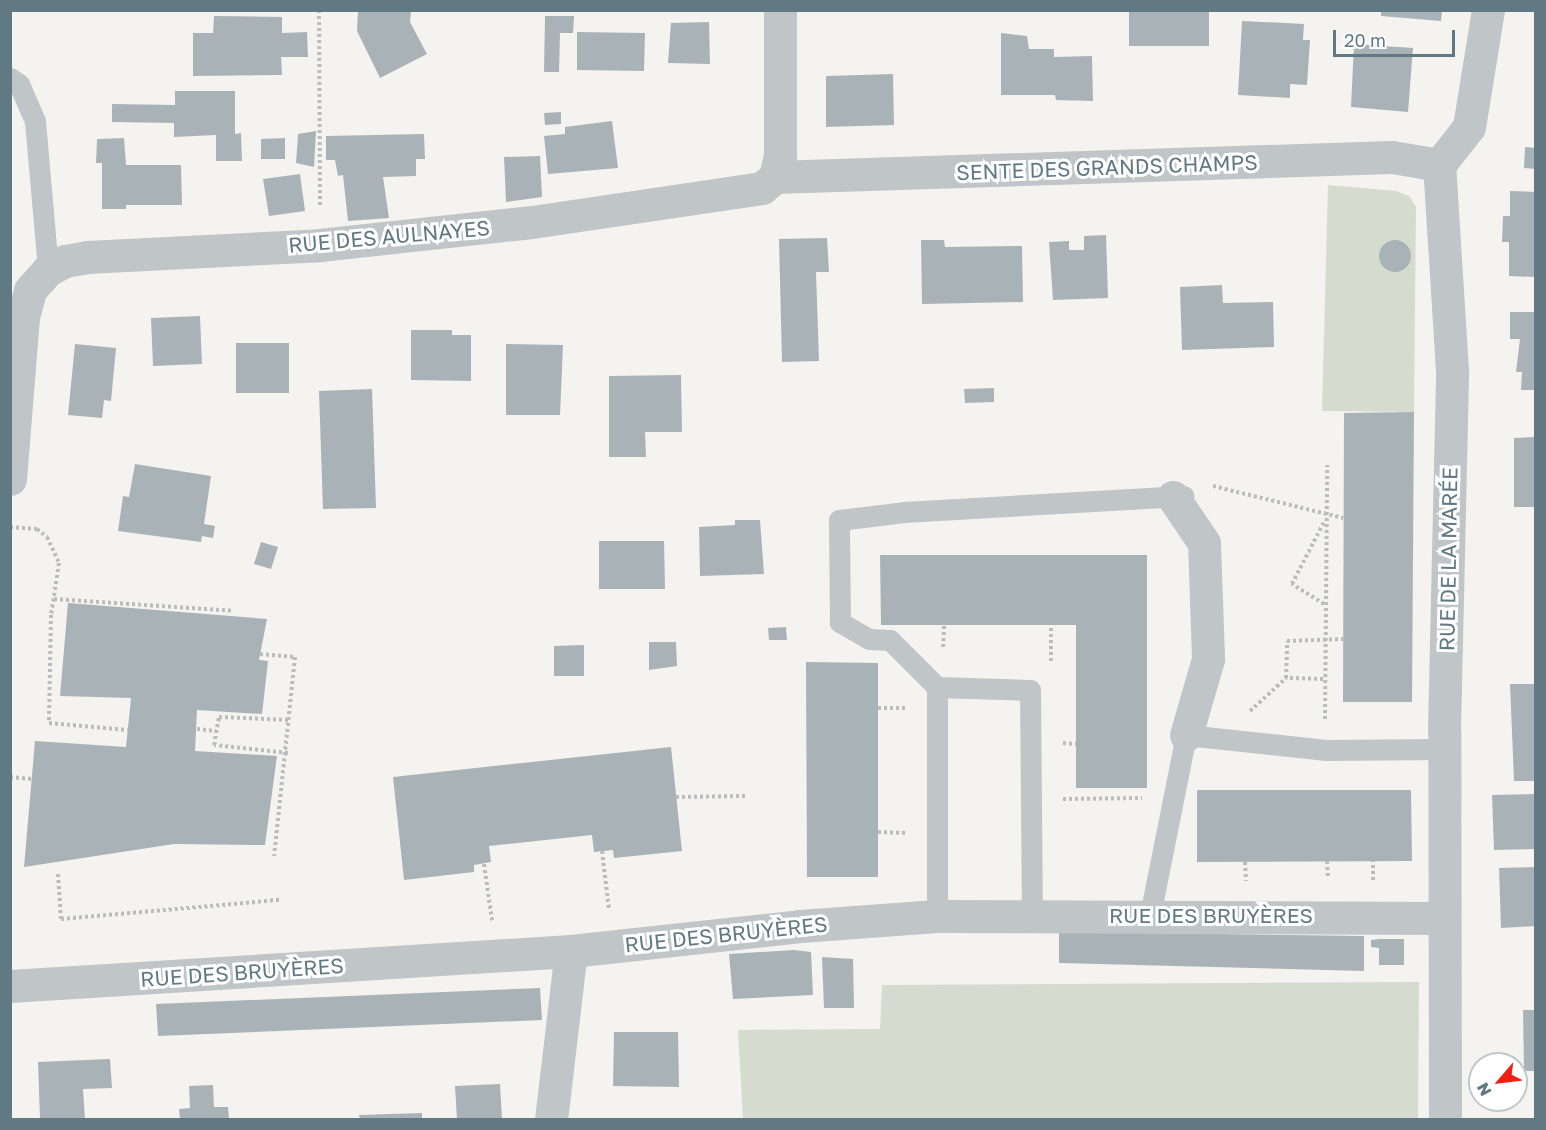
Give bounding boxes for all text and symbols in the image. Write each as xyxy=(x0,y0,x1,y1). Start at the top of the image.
scale bar xyxy=(1336,18,1458,56)
text: 20 m xyxy=(1344,29,1386,51)
street label: SENTE DES GRANDS CHAMPS xyxy=(956,149,1258,185)
street label: RUE DES AULNAYES xyxy=(287,215,491,257)
street label: RUE DE LA MARÉE xyxy=(1434,467,1462,651)
street label: RUE DES BRUYÈRES xyxy=(1109,902,1313,928)
street label: RUE DES BRUYÈRES xyxy=(623,911,829,957)
street label: RUE DES BRUYÈRES xyxy=(139,952,345,992)
north arrow xyxy=(1468,1052,1528,1112)
text: N xyxy=(1472,1079,1496,1100)

